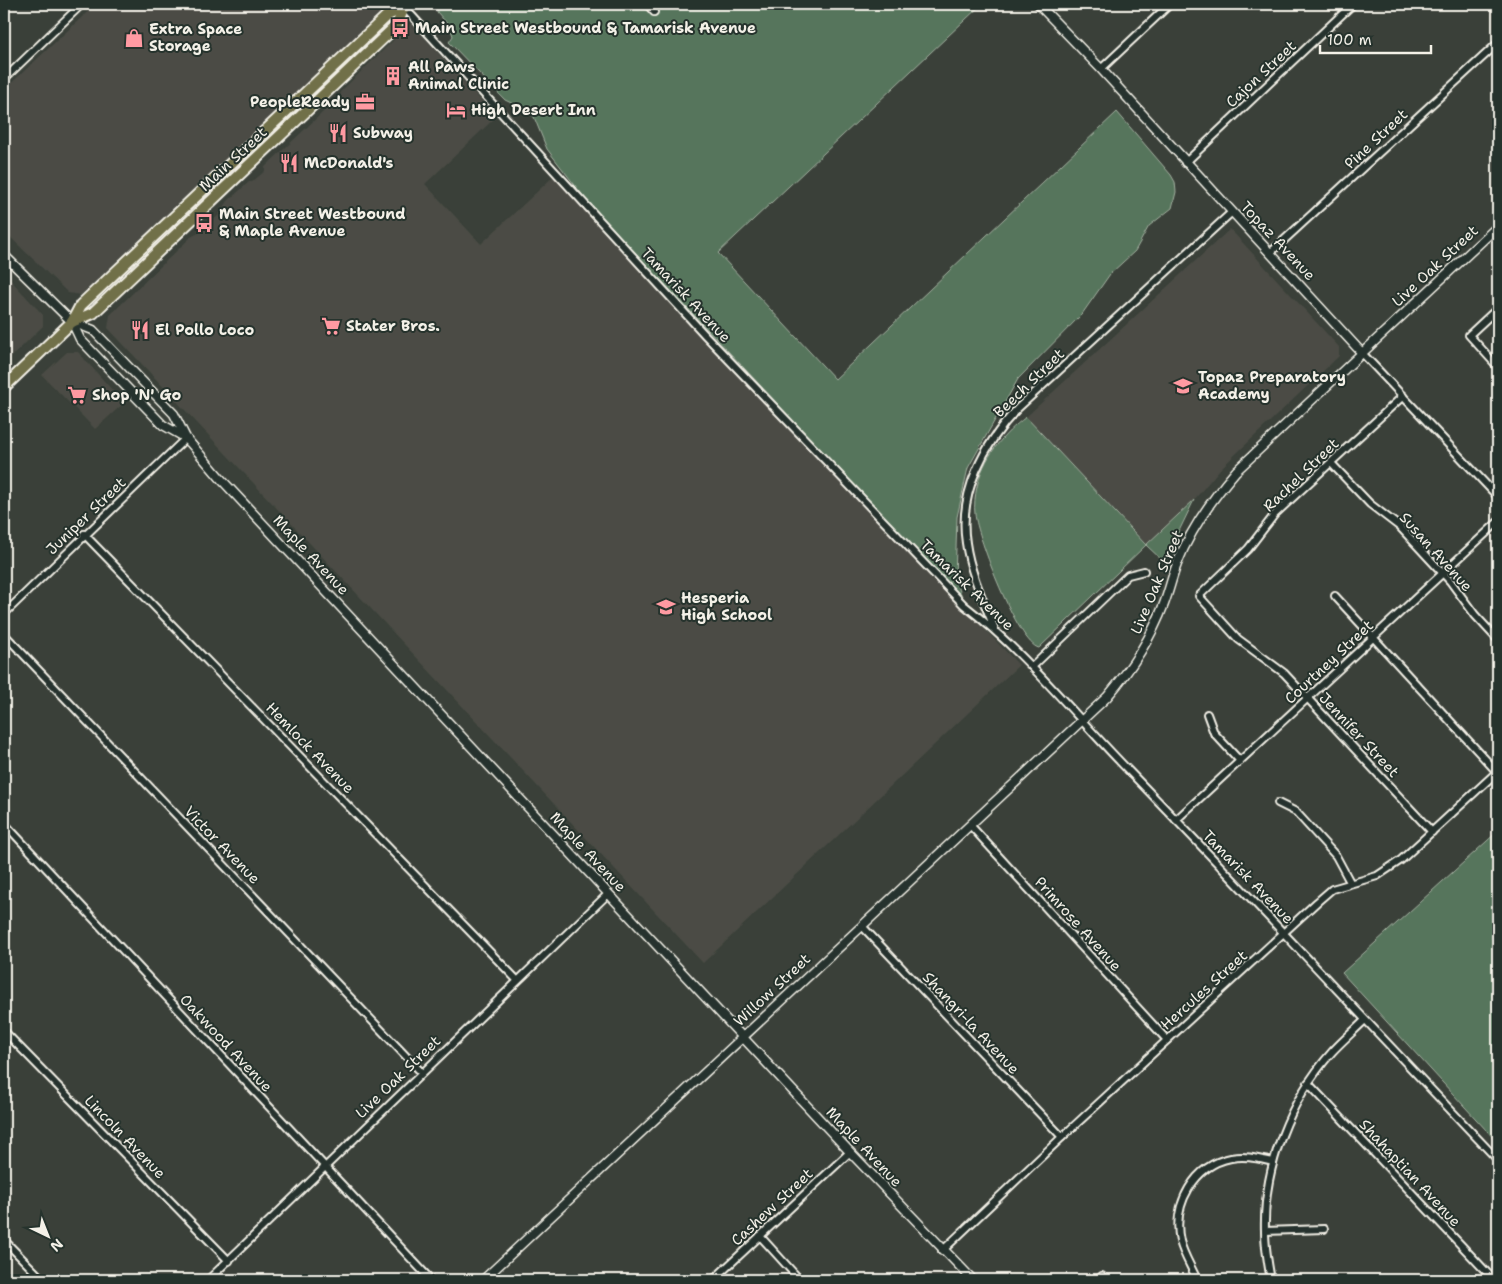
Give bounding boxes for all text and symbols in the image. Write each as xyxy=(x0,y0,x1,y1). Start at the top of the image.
bus stop icon: Main Street Westbound & Tamarisk Avenue xyxy=(389,17,411,39)
place label: Main Street Westbound & Tamarisk Avenue xyxy=(415,18,756,38)
place label: Extra Space Storage xyxy=(149,19,242,56)
scale bar xyxy=(1320,22,1431,54)
shop icon: Extra Space Storage xyxy=(123,27,145,49)
text: 100 m xyxy=(1327,30,1372,50)
street label: Cajon Street xyxy=(1221,36,1301,112)
place label: All Paws Animal Clinic xyxy=(408,57,509,94)
building icon: All Paws Animal Clinic xyxy=(382,65,404,87)
office icon: PeopleReady xyxy=(354,91,376,113)
place label: PeopleReady xyxy=(250,92,350,112)
hotel icon: High Desert Inn xyxy=(445,99,467,121)
place label: High Desert Inn xyxy=(471,100,596,120)
street label: Pine Street xyxy=(1340,105,1412,173)
street label: Main Street xyxy=(195,122,271,196)
restaurant icon: Subway xyxy=(327,122,349,144)
place label: Subway xyxy=(353,123,413,143)
restaurant icon: McDonald's xyxy=(278,152,300,174)
place label: McDonald's xyxy=(304,153,394,173)
street label: Topaz Avenue xyxy=(1236,197,1320,285)
place label: Main Street Westbound & Maple Avenue xyxy=(219,204,406,241)
bus stop icon: Main Street Westbound & Maple Avenue xyxy=(193,212,215,234)
street label: Live Oak Street xyxy=(1387,221,1483,311)
street label: Tamarisk Avenue xyxy=(637,243,735,347)
supermarket icon: Stater Bros. xyxy=(320,315,342,337)
place label: Stater Bros. xyxy=(346,316,440,336)
restaurant icon: El Pollo Loco xyxy=(129,319,151,341)
place label: El Pollo Loco xyxy=(155,320,255,340)
street label: Beech Street xyxy=(989,344,1069,422)
place label: Topaz Preparatory Academy xyxy=(1198,367,1346,404)
school or university icon: Topaz Preparatory Academy xyxy=(1172,375,1194,397)
supermarket icon: Shop 'N' Go xyxy=(66,384,88,406)
place label: Shop 'N' Go xyxy=(92,385,182,405)
street label: Rachel Street xyxy=(1259,434,1343,516)
street label: Juniper Street xyxy=(42,473,130,559)
street label: Susan Avenue xyxy=(1395,508,1477,596)
street label: Maple Avenue xyxy=(269,511,353,599)
street label: Live Oak Street xyxy=(1126,527,1188,637)
street label: Tamarisk Avenue xyxy=(916,535,1018,635)
place label: Hesperia High School xyxy=(681,588,772,625)
school or university icon: Hesperia High School xyxy=(655,596,677,618)
street label: Courtney Street xyxy=(1280,616,1378,708)
street label: Jennifer Street xyxy=(1315,688,1403,782)
street label: Hemlock Avenue xyxy=(261,698,359,798)
street label: Victor Avenue xyxy=(180,802,264,888)
street label: Maple Avenue xyxy=(546,808,630,896)
street label: Tamarisk Avenue xyxy=(1198,826,1298,928)
street label: Primrose Avenue xyxy=(1030,872,1126,976)
street label: Hercules Street xyxy=(1156,946,1252,1034)
street label: Willow Street xyxy=(729,949,815,1031)
street label: Shangri-la Avenue xyxy=(918,967,1024,1079)
street label: Oakwood Avenue xyxy=(175,990,277,1096)
street label: Live Oak Street xyxy=(351,1031,445,1123)
street label: Lincoln Avenue xyxy=(80,1091,170,1183)
street label: Maple Avenue xyxy=(822,1103,906,1191)
street label: Shahaptian Avenue xyxy=(1355,1115,1465,1231)
street label: Cashew Street xyxy=(727,1164,817,1250)
north arrow xyxy=(22,1212,72,1262)
text: N xyxy=(47,1235,67,1256)

